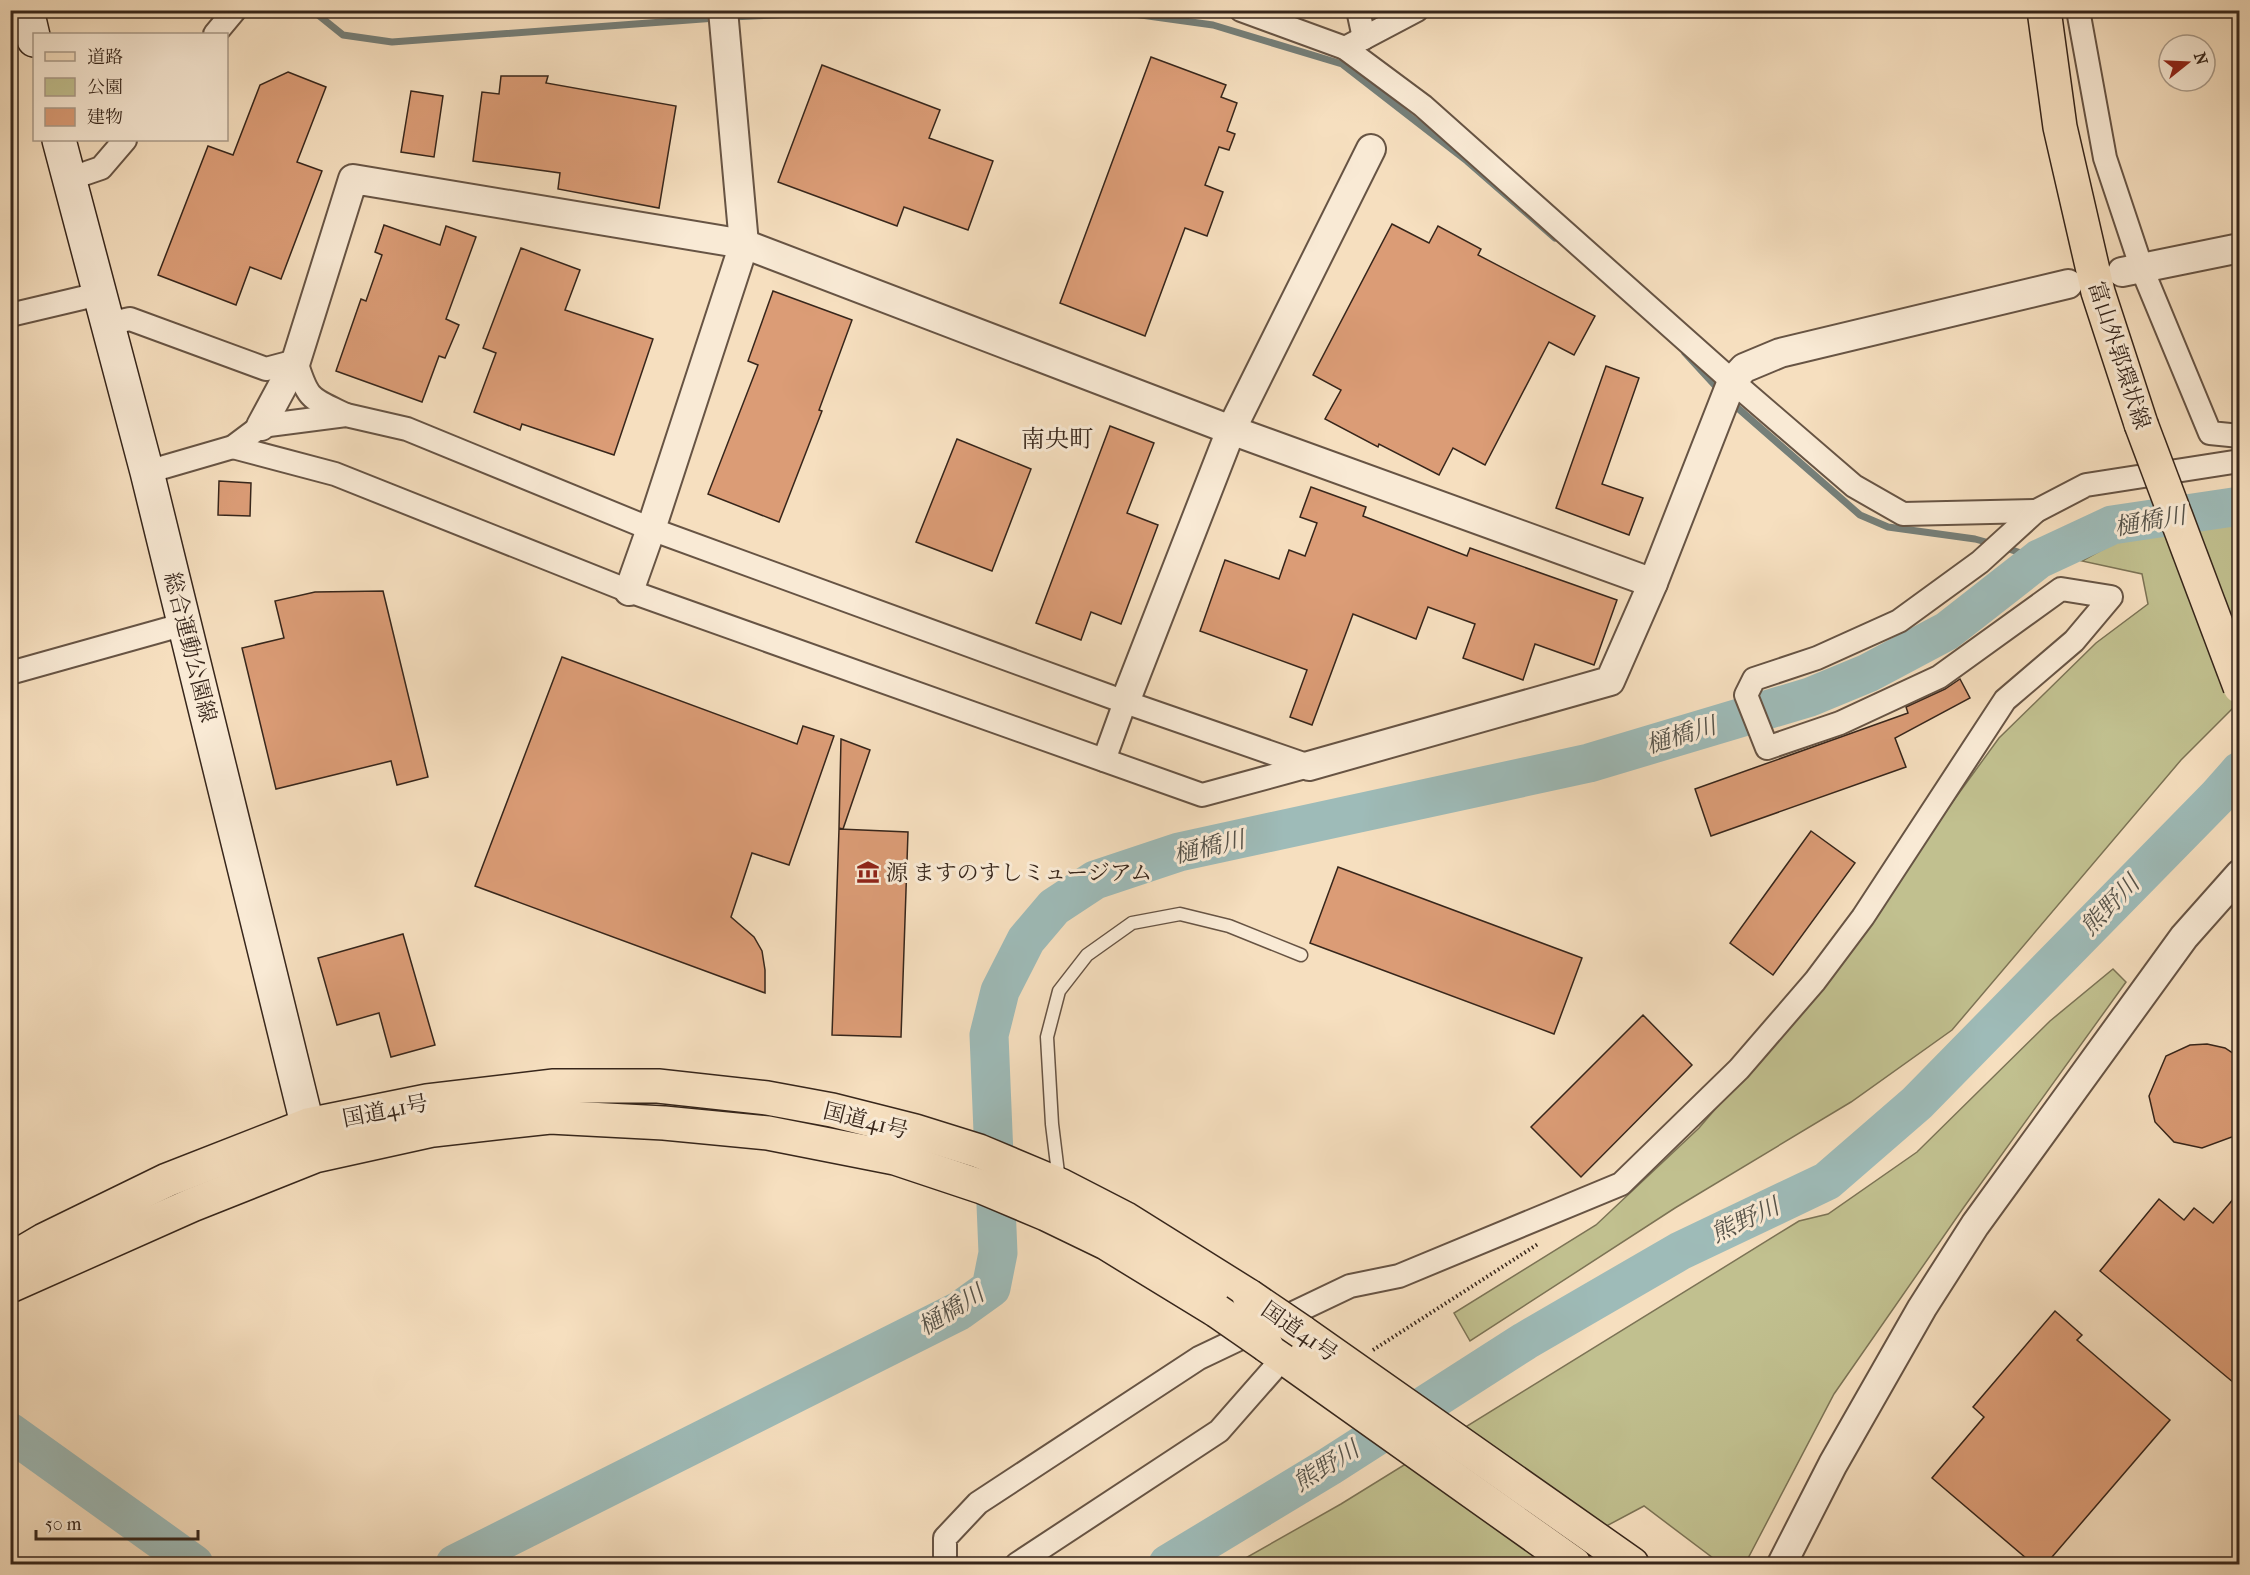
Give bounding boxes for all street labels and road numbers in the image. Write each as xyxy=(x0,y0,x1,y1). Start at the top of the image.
street label: 富山外郭環状線 xyxy=(2083,278,2155,433)
street label: 総合運動公園線 xyxy=(159,569,221,725)
street label: 国道41号 xyxy=(340,1090,430,1132)
street label: 国道41号 xyxy=(820,1098,911,1144)
street label: 国道41号 xyxy=(1256,1296,1342,1367)

